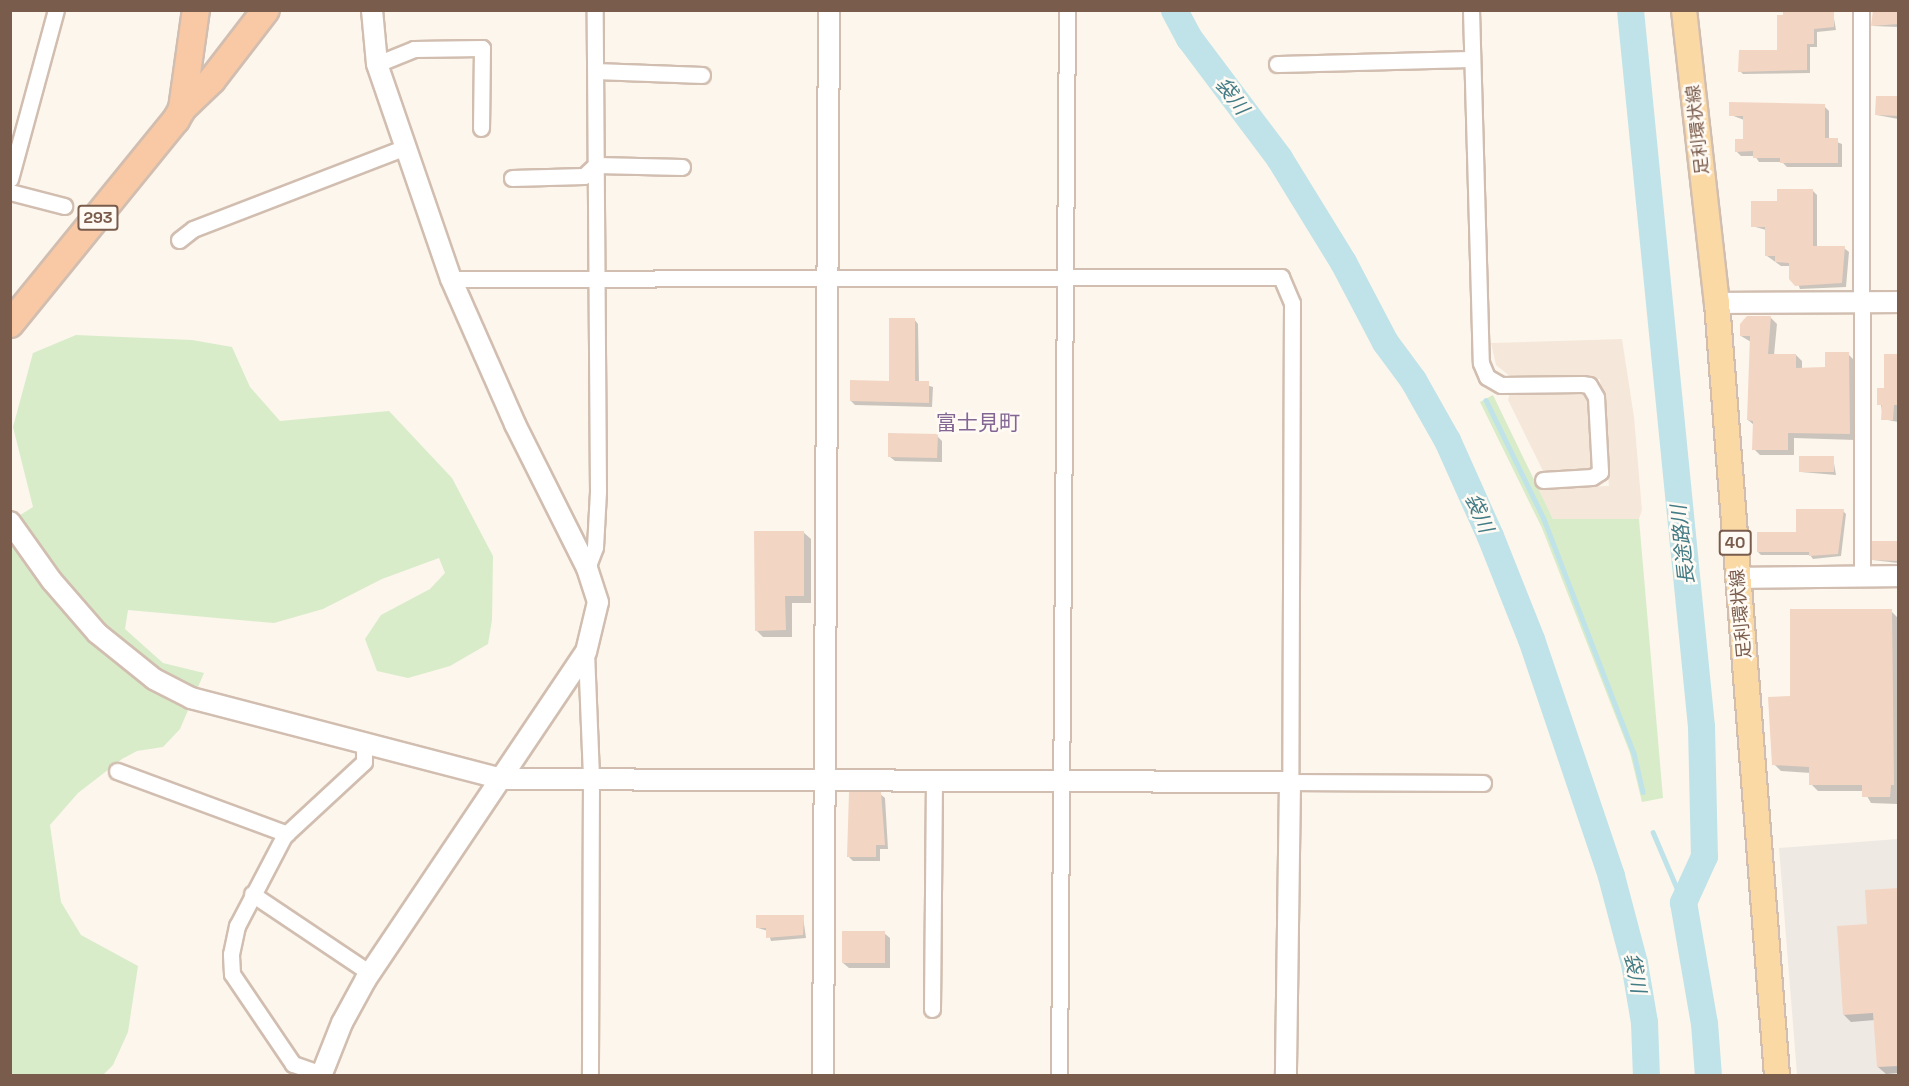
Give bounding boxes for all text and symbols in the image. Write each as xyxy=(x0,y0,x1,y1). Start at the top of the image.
water label: 袋川 xyxy=(1210,73,1254,119)
street label: 足利環状線 xyxy=(1683,84,1713,176)
road number: 293 xyxy=(77,205,119,231)
district label: 富士見町 xyxy=(936,410,1020,436)
water label: 袋川 xyxy=(1460,490,1498,536)
water label: 長途路川 xyxy=(1667,504,1699,586)
road number: 40 xyxy=(1718,530,1752,556)
street label: 足利環状線 xyxy=(1726,568,1756,660)
water label: 袋川 xyxy=(1619,951,1651,995)

